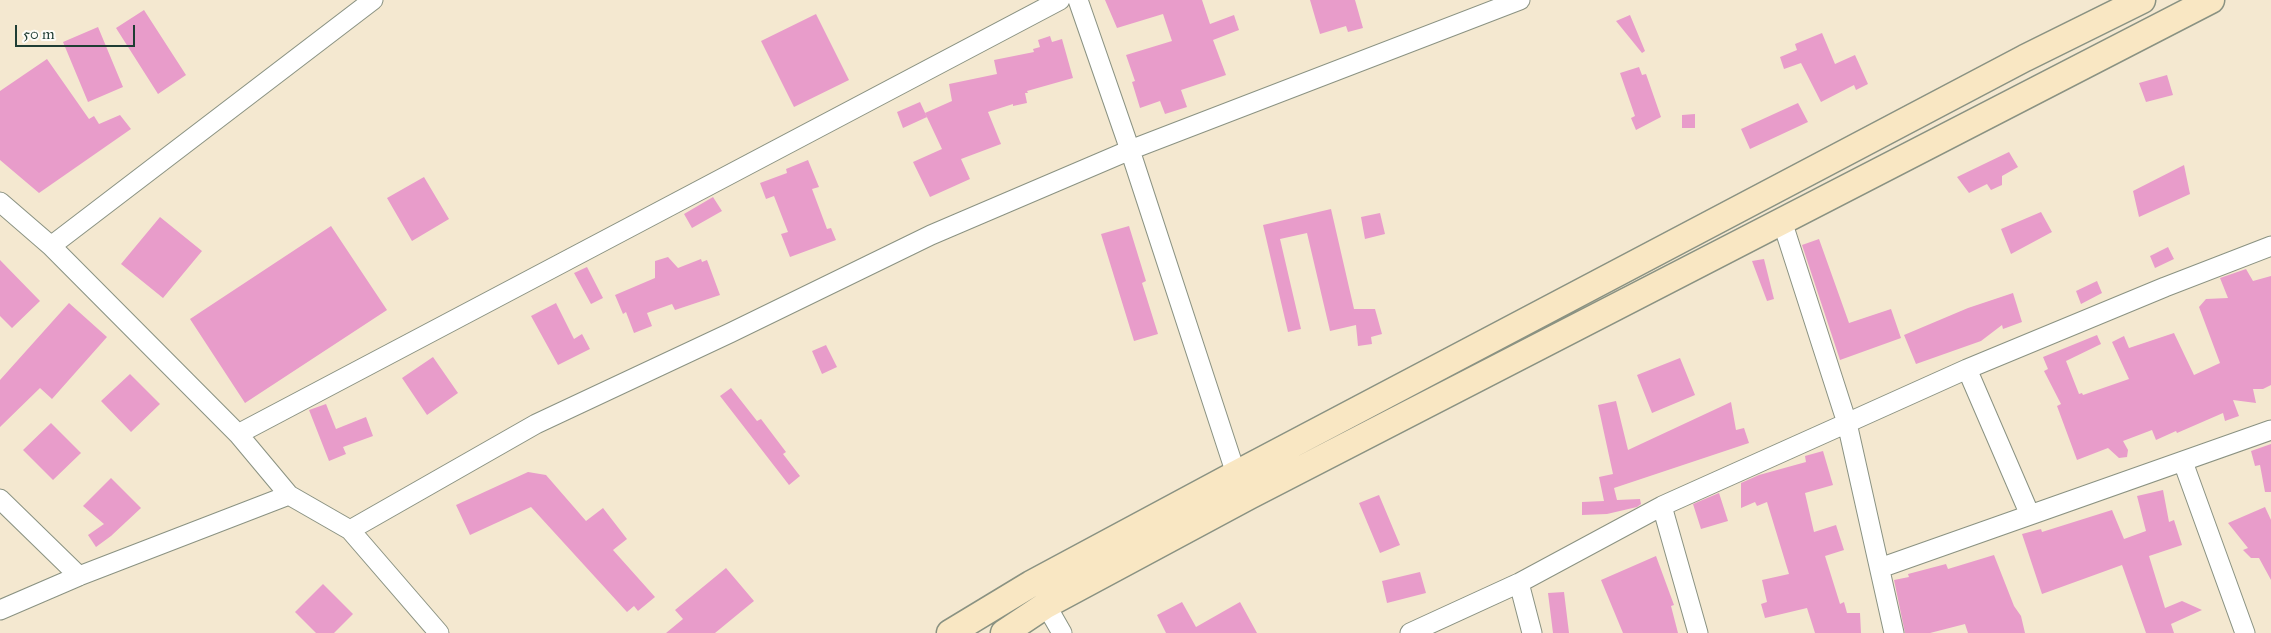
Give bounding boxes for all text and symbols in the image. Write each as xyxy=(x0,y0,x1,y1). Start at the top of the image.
scale bar xyxy=(18,15,138,47)
text: 50 m xyxy=(23,25,55,43)

